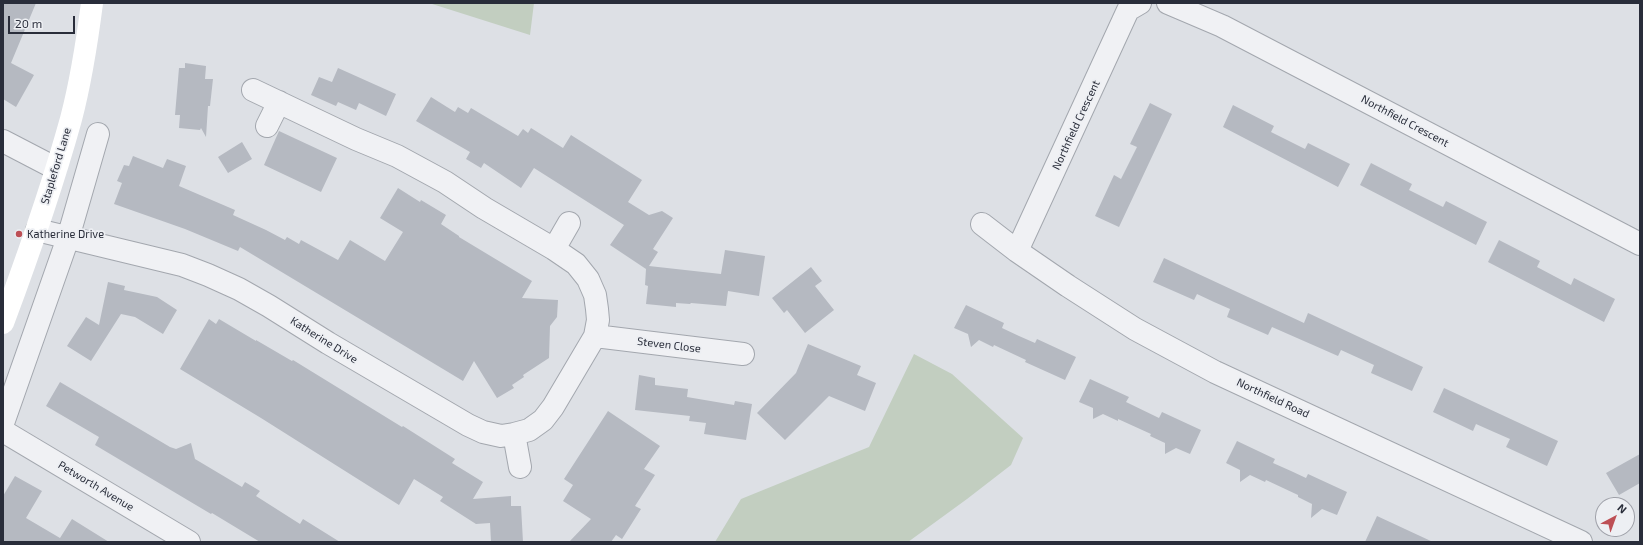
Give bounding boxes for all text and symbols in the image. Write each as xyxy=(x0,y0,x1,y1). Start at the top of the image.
scale bar xyxy=(10,8,77,34)
text: 20 m xyxy=(15,16,42,30)
street label: Northfield Crescent xyxy=(1049,78,1103,172)
street label: Northfield Crescent xyxy=(1359,92,1451,150)
street label: Stapleford Lane xyxy=(38,126,74,206)
place label: Katherine Drive xyxy=(27,227,104,241)
marker: Katherine Drive xyxy=(14,229,24,239)
street label: Katherine Drive xyxy=(288,314,360,366)
street label: Steven Close xyxy=(636,335,702,355)
street label: Northfield Road xyxy=(1234,375,1312,421)
street label: Petworth Avenue xyxy=(56,458,136,514)
north arrow xyxy=(1595,497,1635,537)
text: N xyxy=(1615,501,1630,516)

